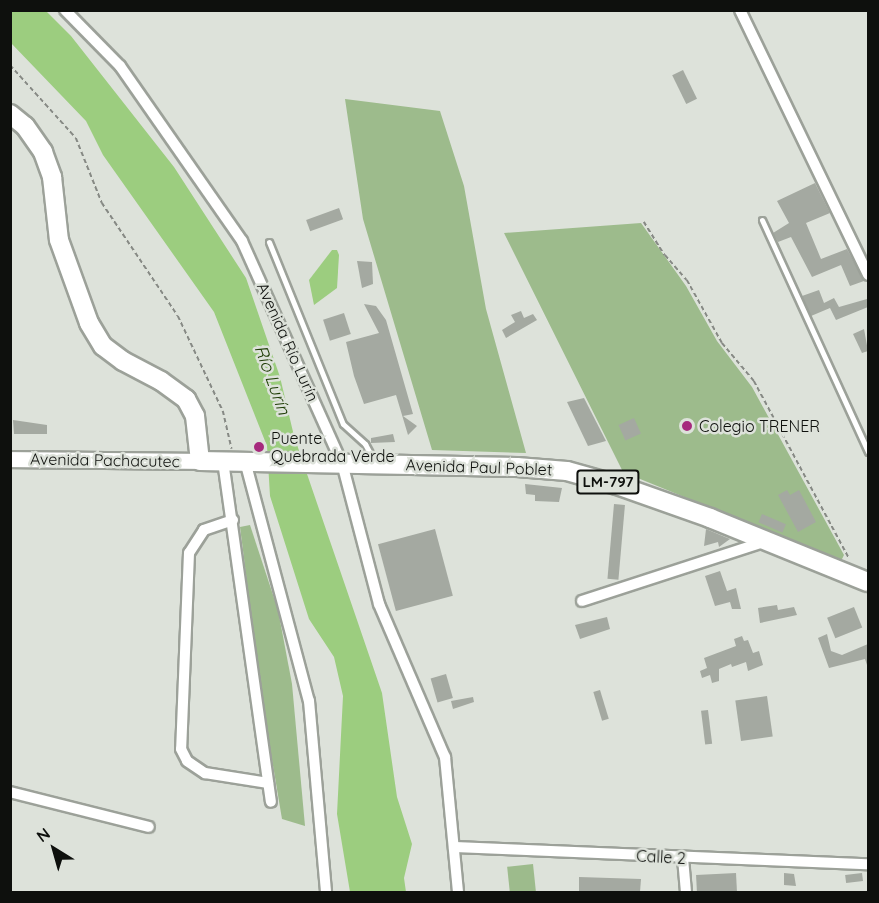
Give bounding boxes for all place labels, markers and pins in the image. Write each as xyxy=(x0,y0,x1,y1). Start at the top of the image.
place label: Colegio TRENER xyxy=(699,416,820,436)
marker: Colegio TRENER xyxy=(680,419,694,433)
place label: Puente Quebrada Verde xyxy=(271,428,395,466)
marker: Puente Quebrada Verde xyxy=(252,440,266,454)

